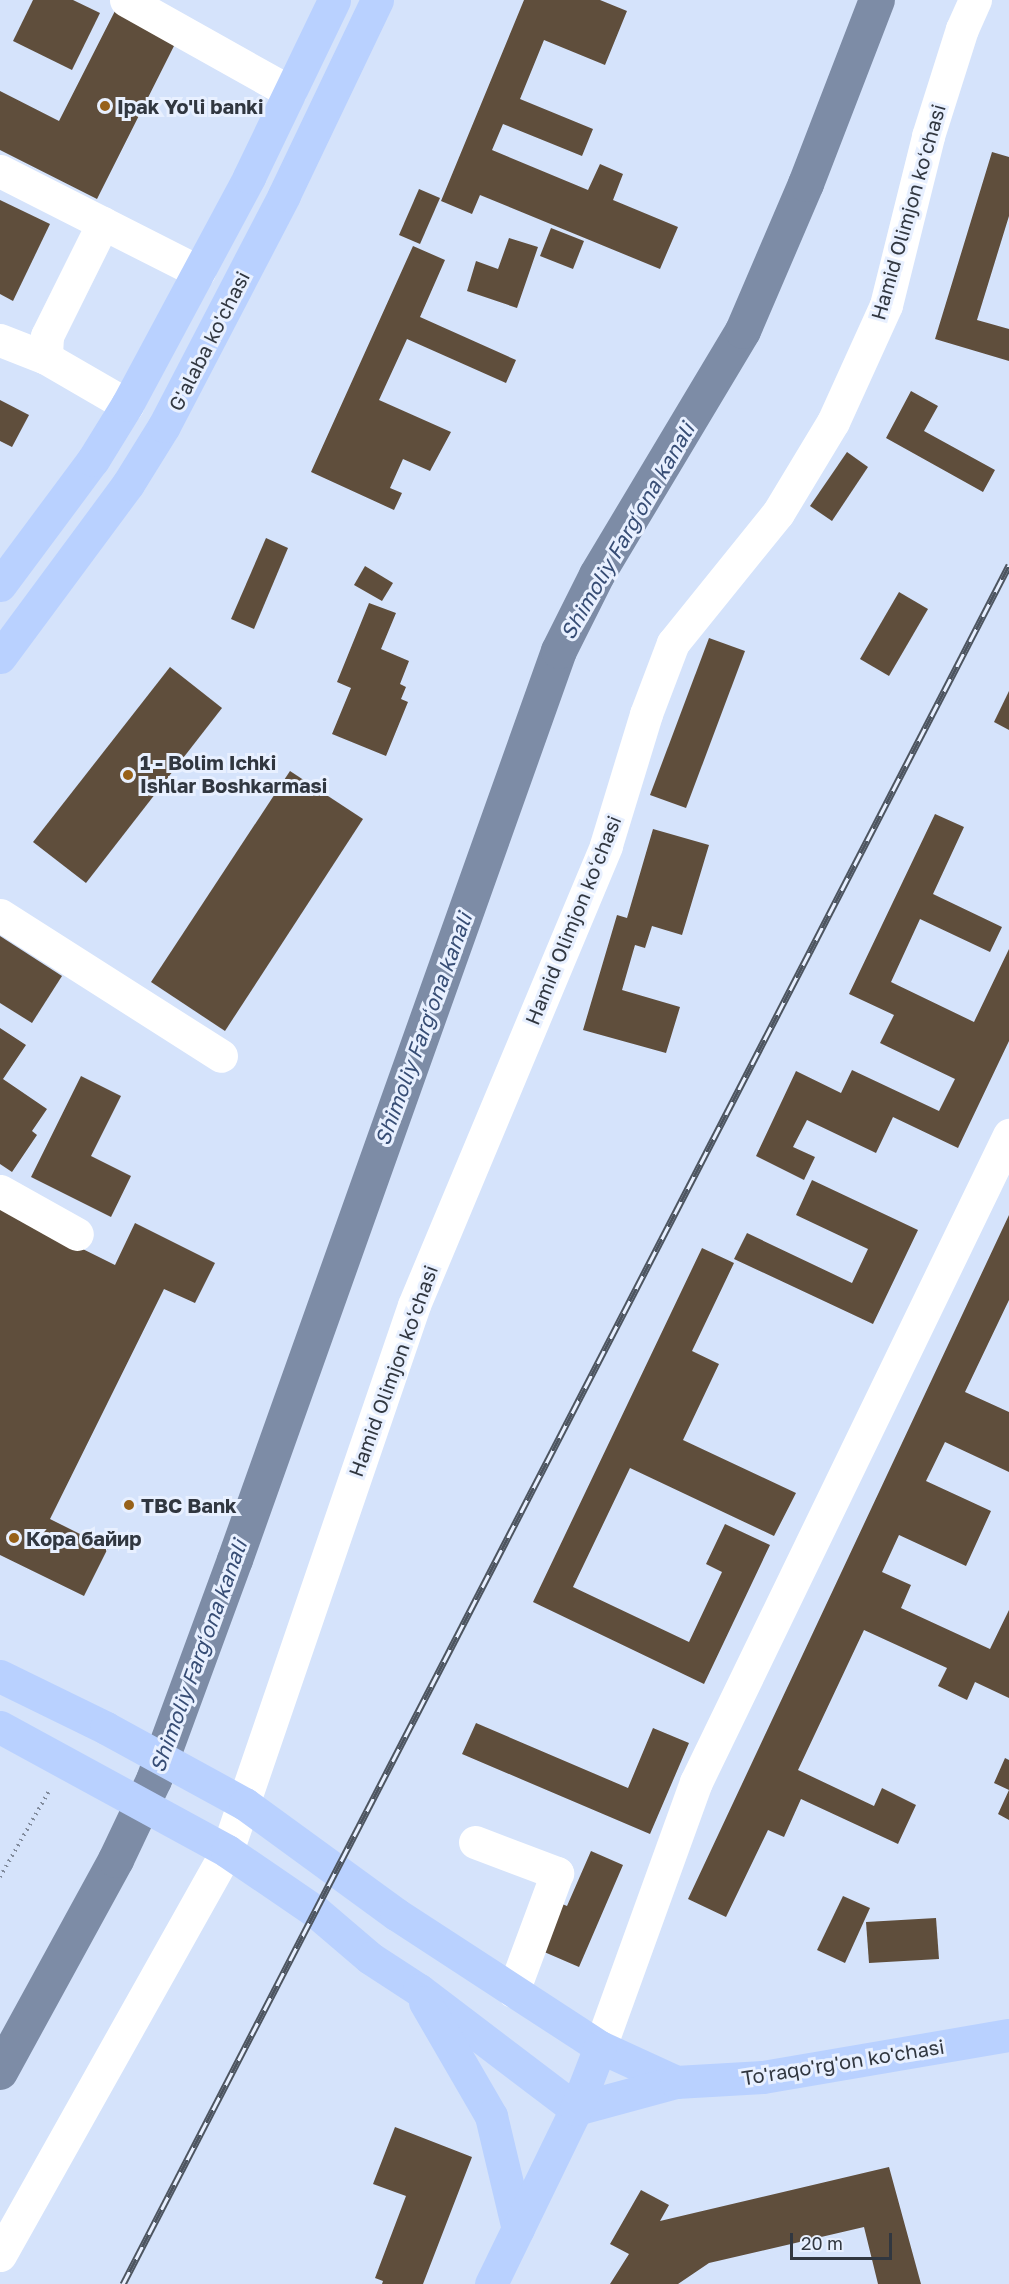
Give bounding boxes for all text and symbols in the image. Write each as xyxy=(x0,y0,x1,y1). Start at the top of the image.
place label: Ipak Yo'li banki xyxy=(117,94,263,118)
marker: Ipak Yo'li banki xyxy=(98,99,112,113)
street label: Hamid Olimjon koʻchasi xyxy=(866,101,950,323)
street label: G'alaba ko'chasi xyxy=(163,267,255,415)
water label: Shimoliy Fargʻona kanali xyxy=(555,418,699,644)
place label: 1 - Bolim Ichki Ishlar Boshkarmasi xyxy=(140,751,327,798)
marker: 1 - Bolim Ichki Ishlar Boshkarmasi xyxy=(121,768,135,782)
street label: Hamid Olimjon koʻchasi xyxy=(520,812,626,1028)
water label: Shimoliy Fargʻona kanali xyxy=(369,909,477,1149)
street label: Hamid Olimjon koʻchasi xyxy=(343,1262,443,1480)
place label: TBC Bank xyxy=(141,1493,237,1517)
marker: TBC Bank xyxy=(122,1498,136,1512)
place label: Кора байир xyxy=(26,1526,142,1550)
marker: Кора байир xyxy=(7,1531,21,1545)
water label: Shimoliy Fargʻona kanali xyxy=(144,1536,252,1776)
street label: To'raqo'rg'on ko'chasi xyxy=(740,2034,946,2090)
scale bar xyxy=(793,2221,895,2259)
text: 20 m xyxy=(801,2232,843,2254)

